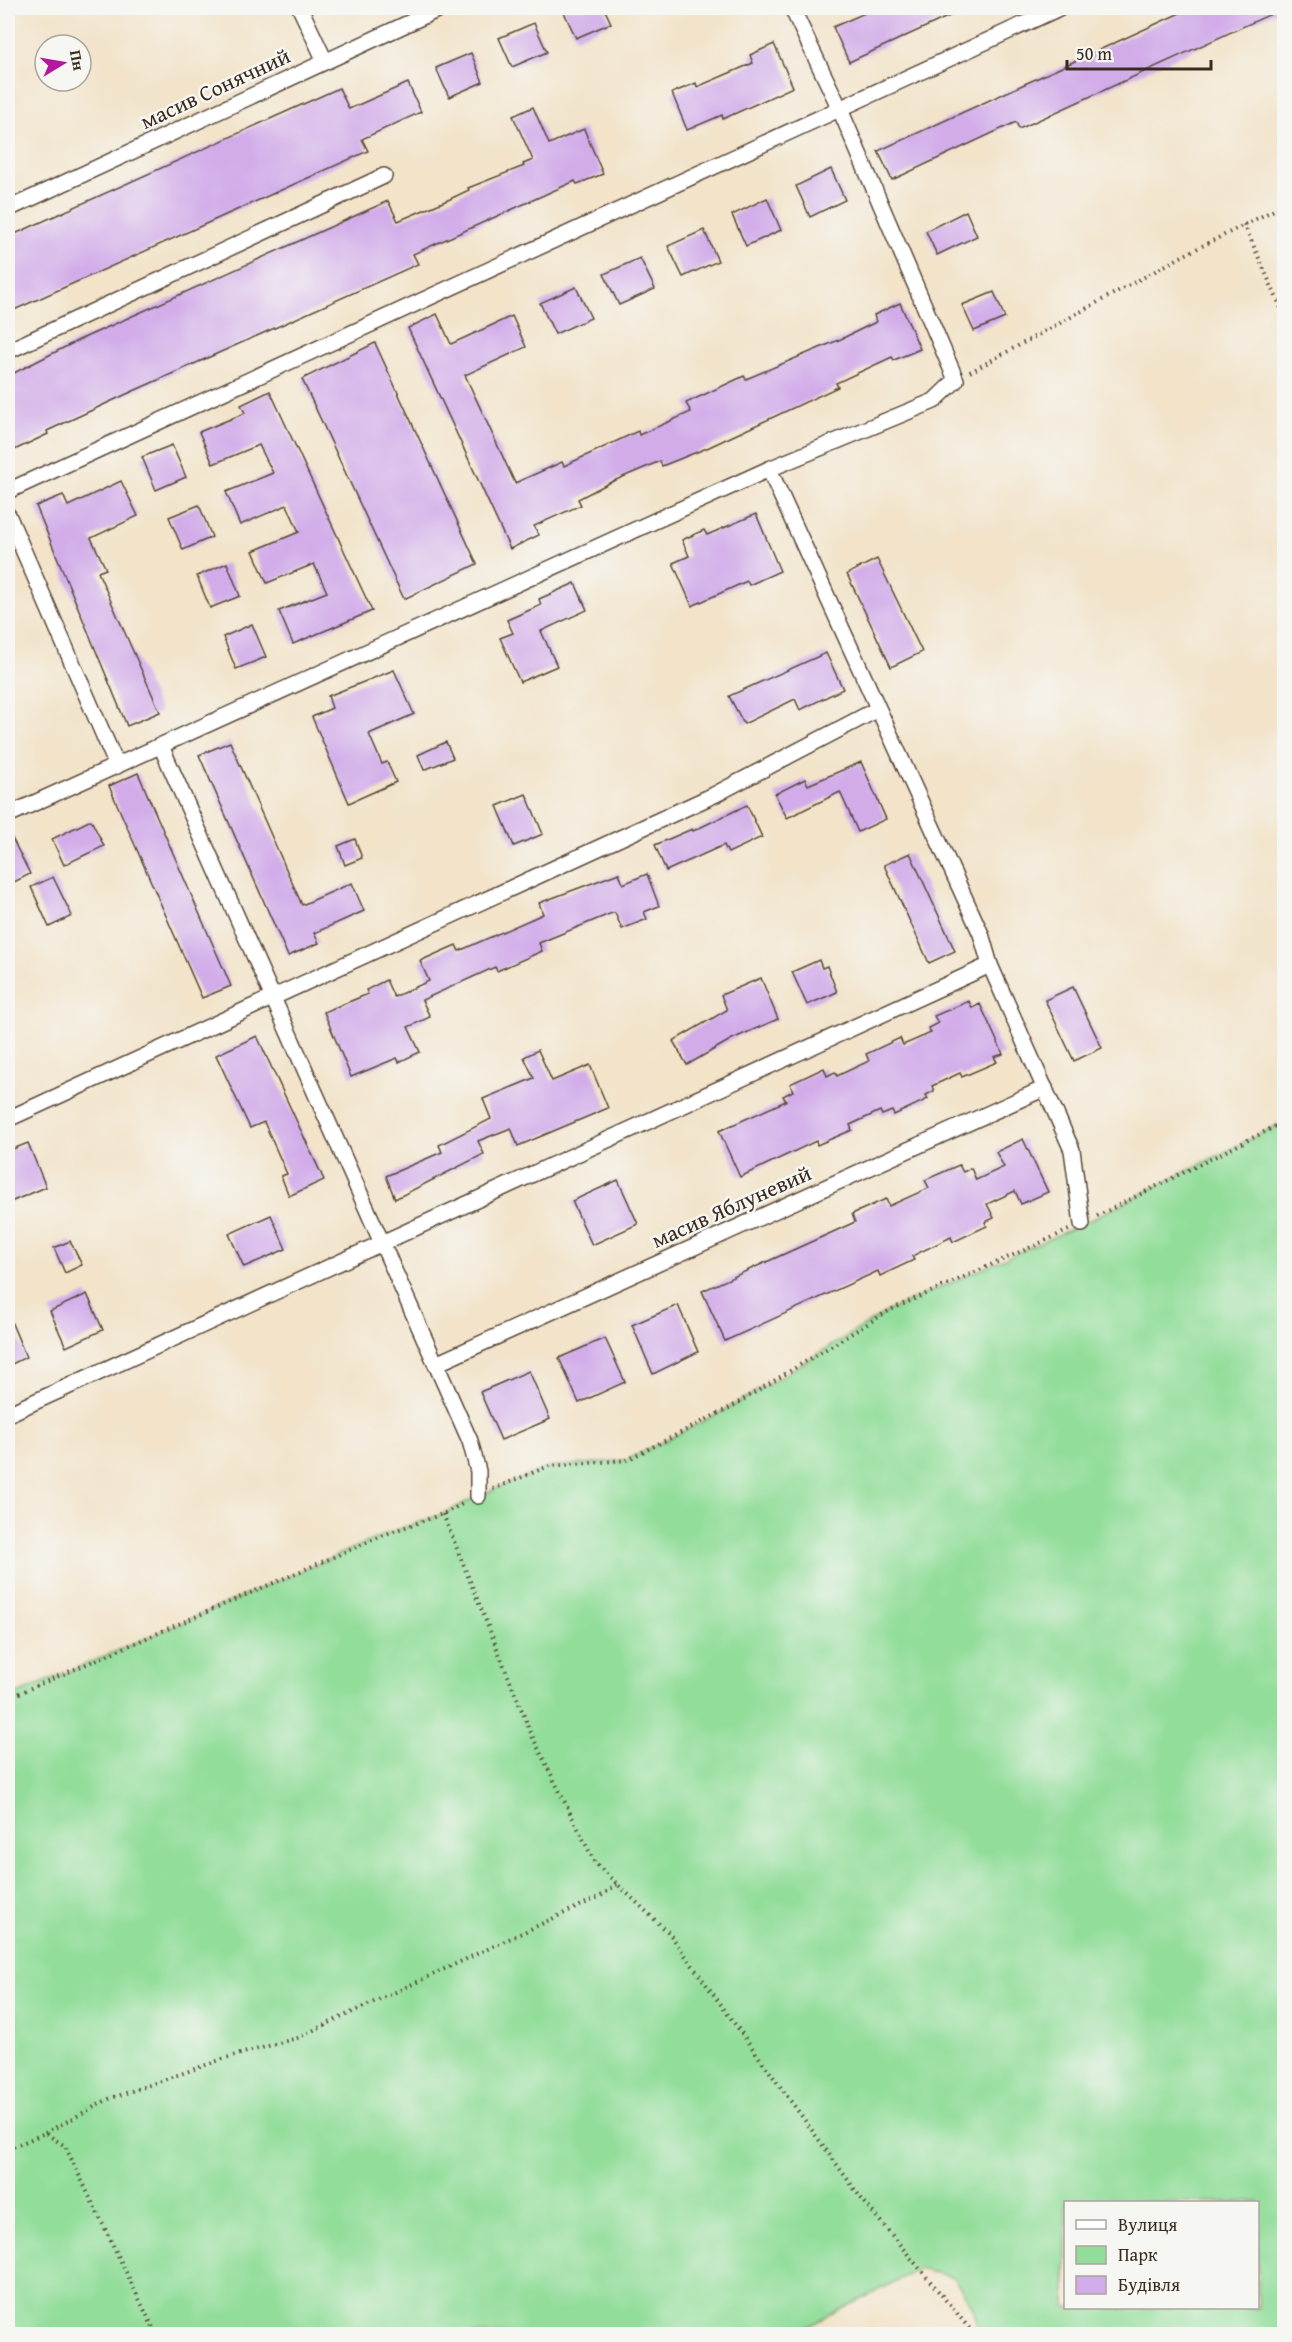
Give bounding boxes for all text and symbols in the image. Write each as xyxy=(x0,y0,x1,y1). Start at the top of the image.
north arrow xyxy=(33,33,93,93)
scale bar xyxy=(1067,33,1211,71)
street label: масив Сонячний xyxy=(135,39,295,137)
text: 50 m xyxy=(1076,40,1112,67)
text: Пн xyxy=(64,48,92,73)
street label: масив Яблуневий xyxy=(646,1156,816,1256)
legend xyxy=(1064,2201,1259,2309)
text: Вулиця xyxy=(1118,2211,1177,2238)
text: Парк xyxy=(1118,2241,1158,2268)
text: Будівля xyxy=(1118,2271,1180,2298)

